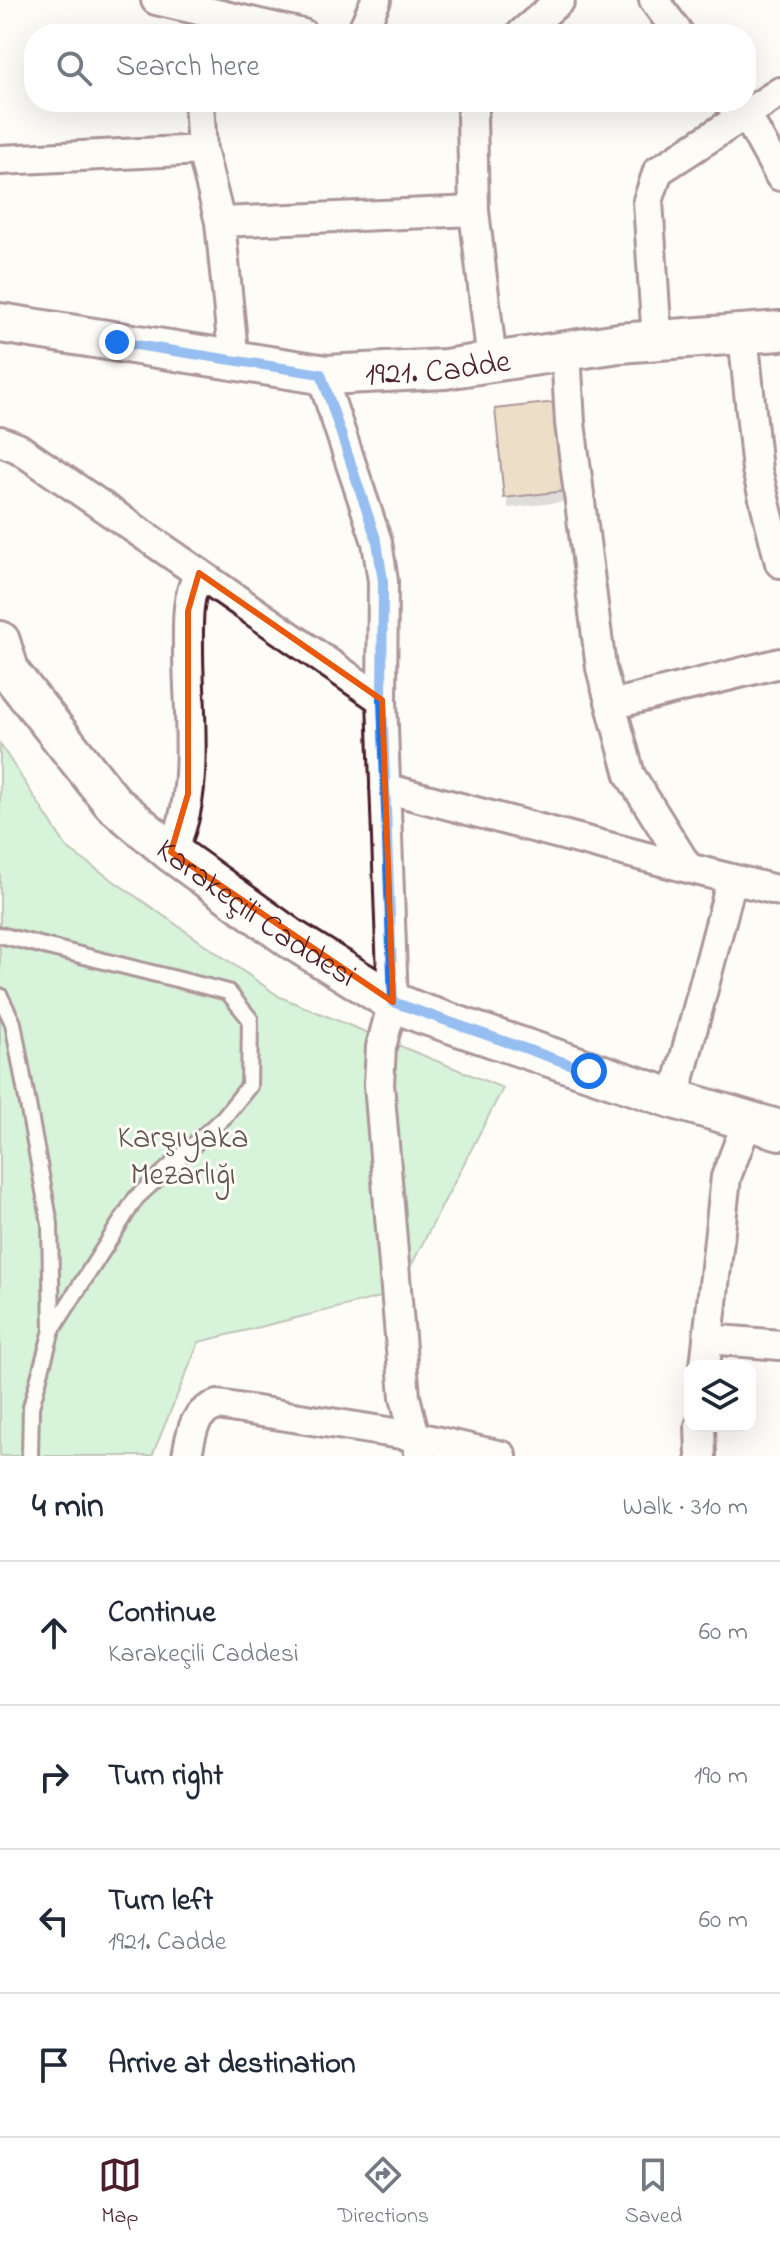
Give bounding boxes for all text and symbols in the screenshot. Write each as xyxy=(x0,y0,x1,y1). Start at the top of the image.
search box xyxy=(24,24,756,112)
icon: search xyxy=(52,46,96,90)
text: Search here xyxy=(116,46,260,90)
route end xyxy=(99,324,135,360)
street label: 1921. Cadde xyxy=(364,339,514,400)
street label: Karakeçili Caddesi xyxy=(144,829,364,1001)
route start xyxy=(571,1053,607,1089)
park label: Karşıyaka Mezarlığı xyxy=(117,1116,249,1201)
map controls xyxy=(684,1360,756,1432)
button: layers xyxy=(684,1360,756,1432)
text: 4 min xyxy=(32,1483,104,1533)
text: Walk · 310 m xyxy=(623,1489,748,1527)
text: Continue xyxy=(108,1592,216,1636)
icon: ahead xyxy=(32,1611,76,1655)
text: 60 m xyxy=(699,1614,748,1652)
text: Karakeçili Caddesi xyxy=(108,1636,299,1674)
icon: right xyxy=(32,1755,76,1799)
text: Turn right xyxy=(108,1755,223,1799)
text: 190 m xyxy=(694,1758,748,1796)
text: Turn left xyxy=(108,1880,213,1924)
icon: left xyxy=(32,1899,76,1943)
text: 60 m xyxy=(699,1902,748,1940)
text: 1921. Cadde xyxy=(108,1924,226,1962)
icon: arrive xyxy=(32,2043,76,2087)
text: Arrive at destination xyxy=(108,2043,356,2087)
tab: Map xyxy=(98,2153,142,2233)
tab: Directions xyxy=(338,2153,429,2233)
tab: Saved xyxy=(625,2153,682,2233)

